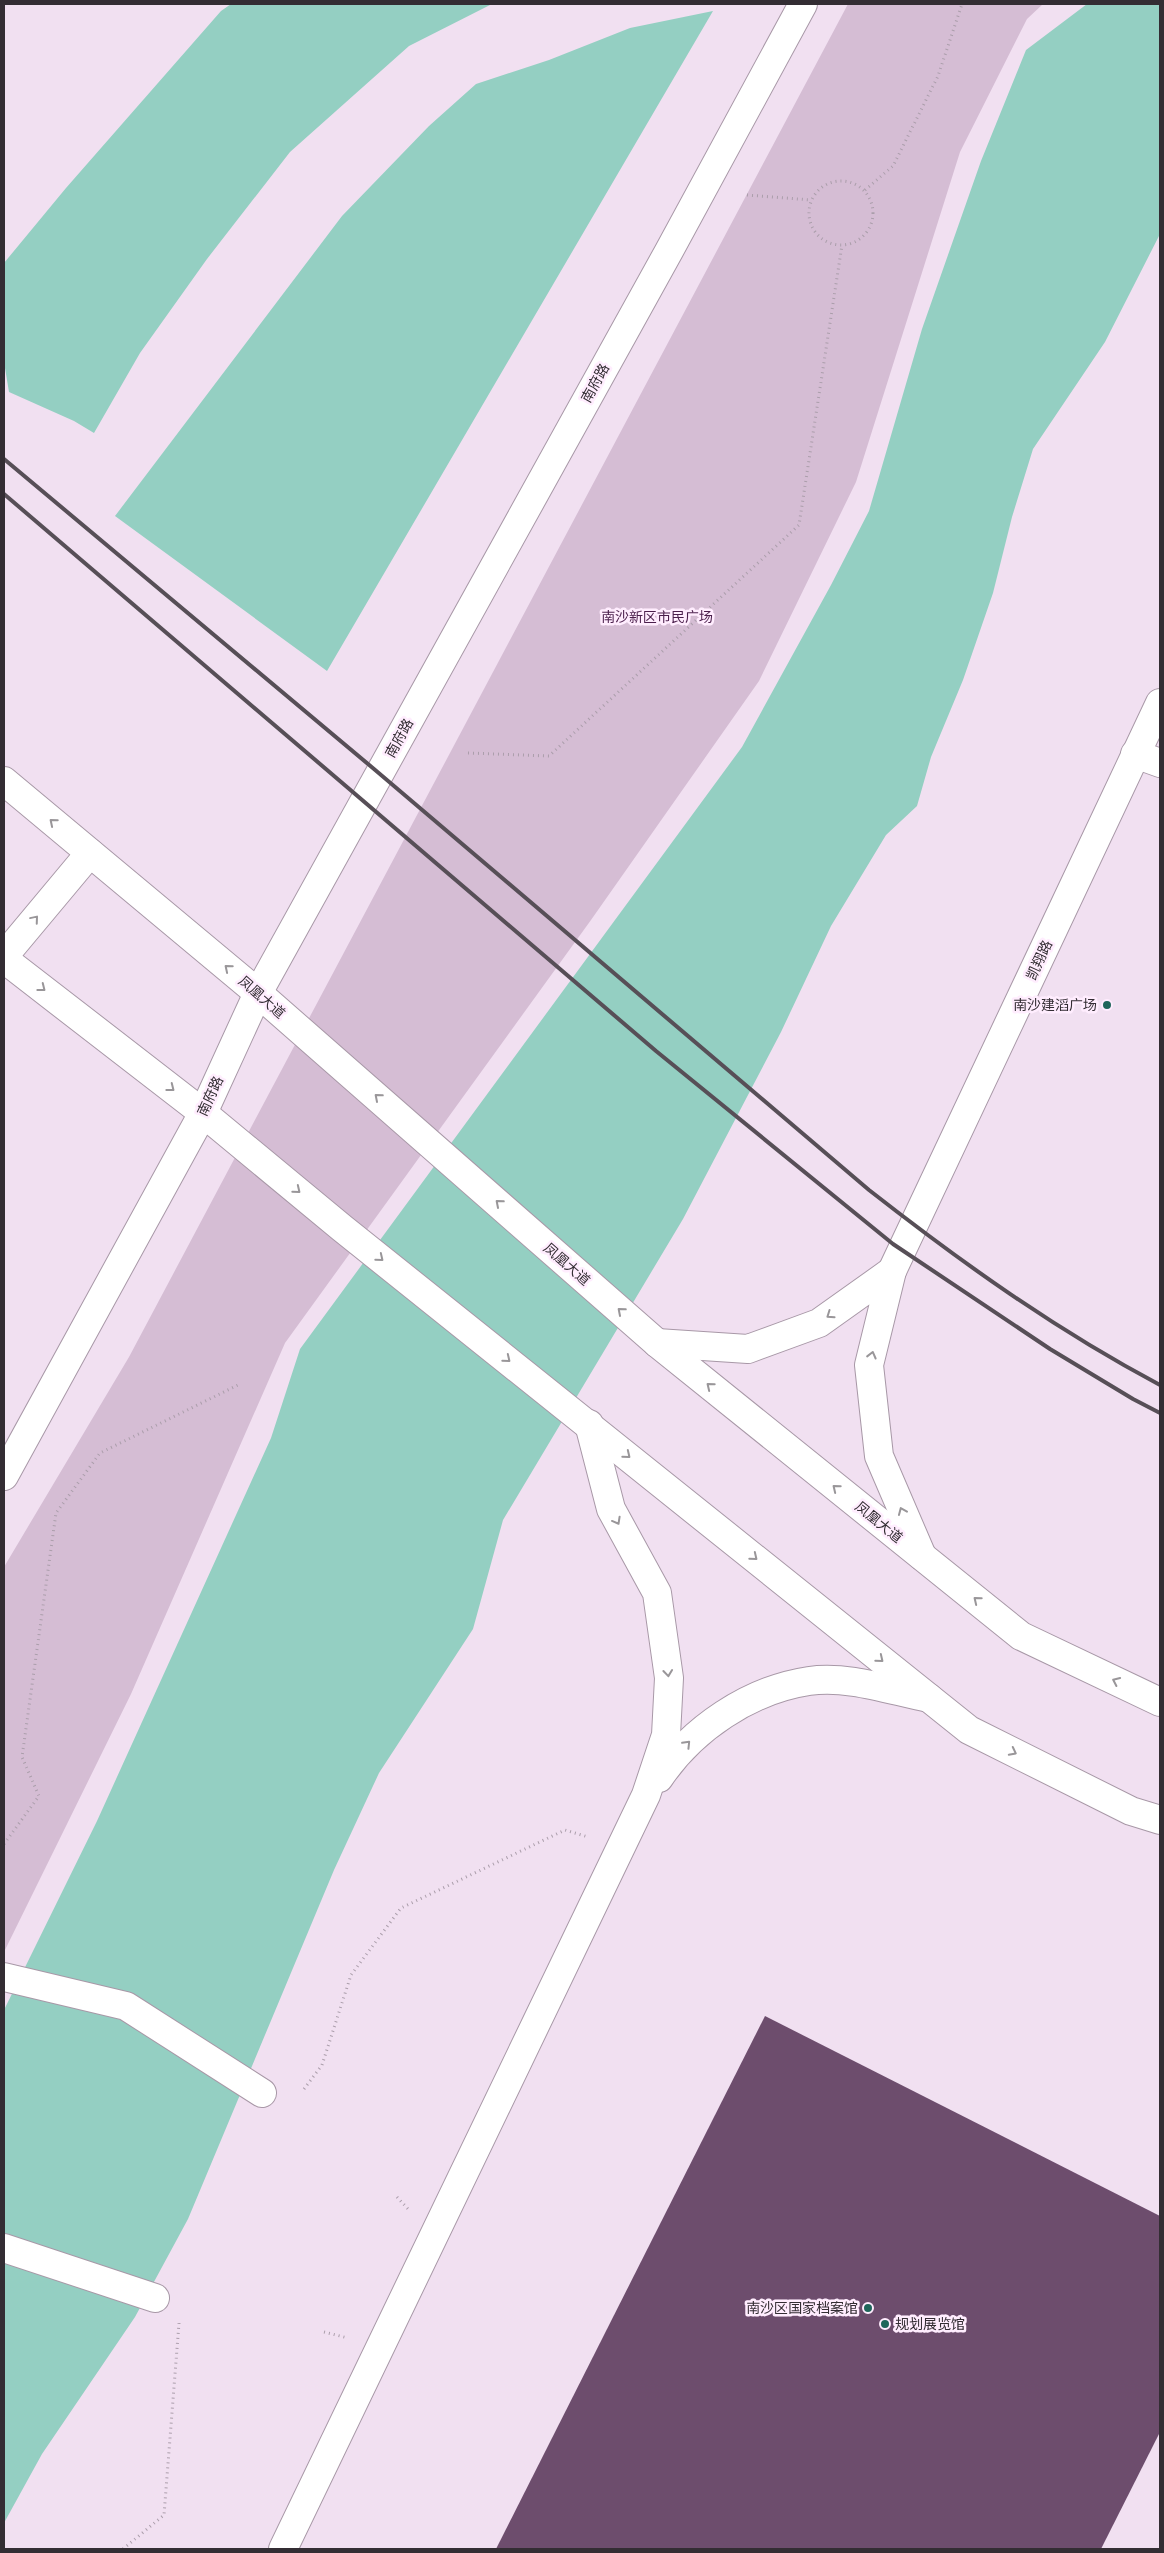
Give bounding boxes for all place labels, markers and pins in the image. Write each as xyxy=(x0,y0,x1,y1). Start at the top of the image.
place label: 南沙建滔广场 xyxy=(1013,995,1097,1014)
marker: 南沙建滔广场 xyxy=(1101,999,1113,1011)
place label: 南沙区国家档案馆 xyxy=(746,2298,858,2317)
marker: 南沙区国家档案馆 xyxy=(862,2302,874,2314)
place label: 规划展览馆 xyxy=(895,2314,965,2333)
marker: 规划展览馆 xyxy=(879,2318,891,2330)

